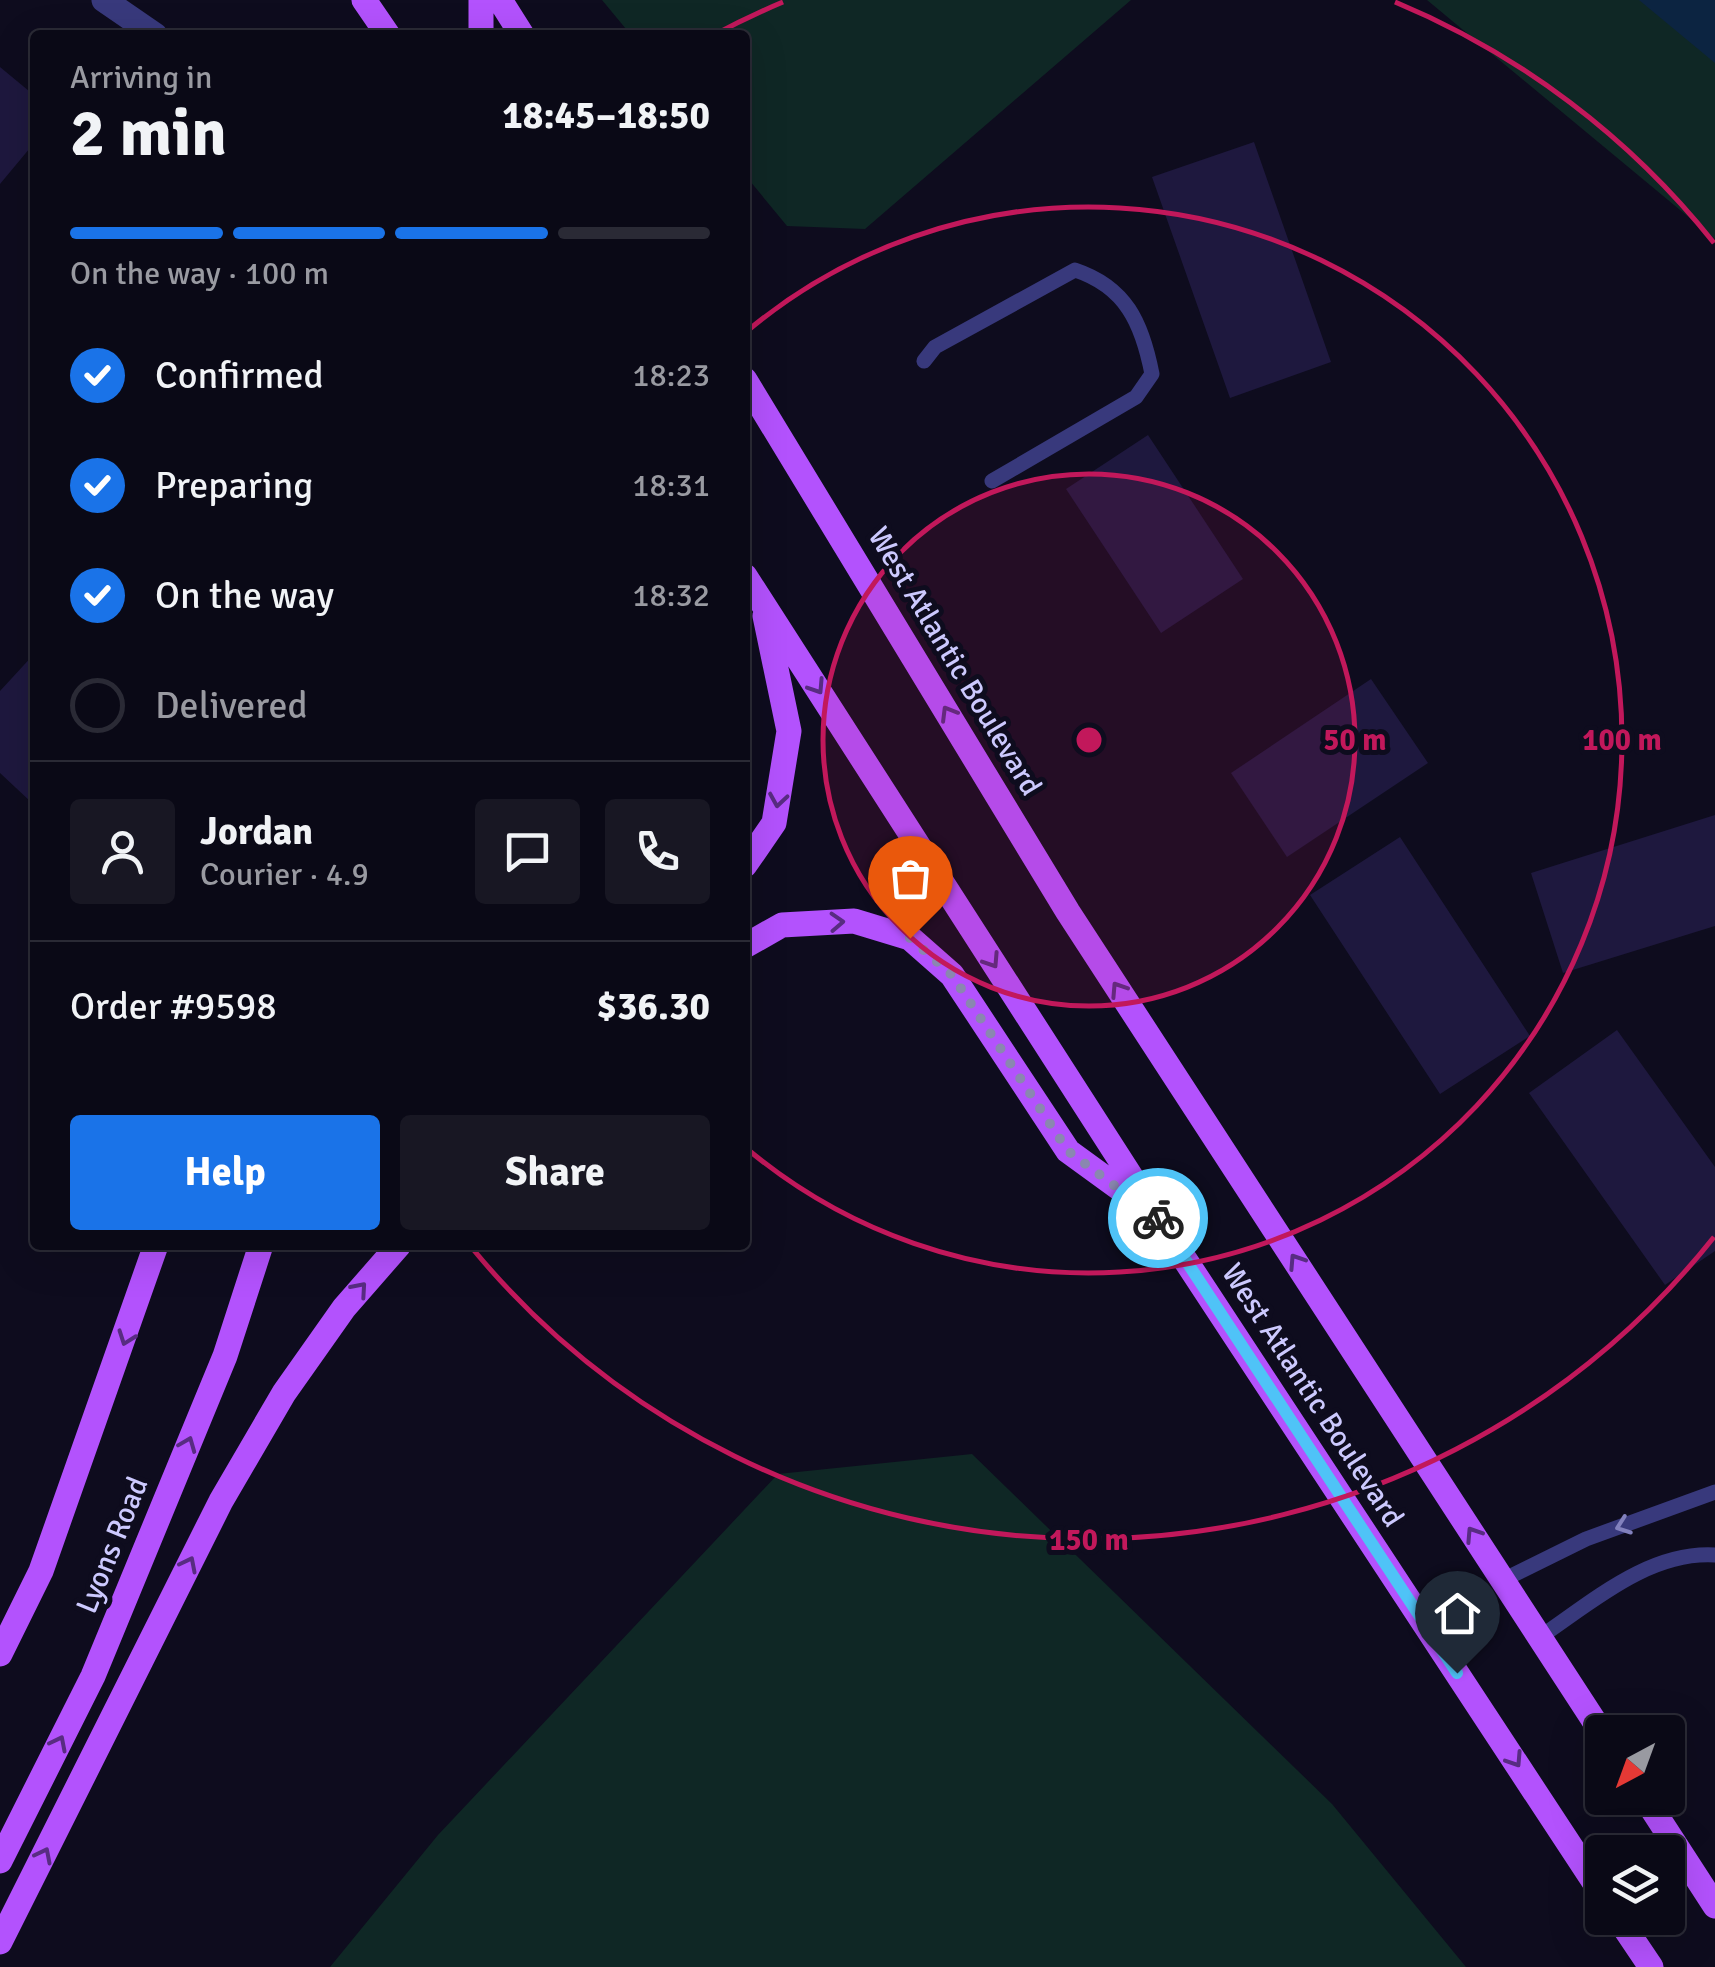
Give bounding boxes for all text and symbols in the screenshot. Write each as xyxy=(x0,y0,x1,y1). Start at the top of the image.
text: Arriving in xyxy=(70,58,212,97)
text: 18:45–18:50 xyxy=(502,92,710,139)
text: 2 min xyxy=(70,94,227,174)
text: On the way · 100 m xyxy=(70,254,329,293)
icon: check xyxy=(70,348,125,403)
text: Confirmed xyxy=(155,352,324,399)
text: 18:23 xyxy=(632,356,710,395)
icon: check xyxy=(70,458,125,513)
text: Preparing xyxy=(155,462,313,509)
text: 18:31 xyxy=(632,466,710,505)
street label: West Atlantic Boulevard xyxy=(860,520,1049,802)
icon: check xyxy=(70,568,125,623)
text: On the way xyxy=(155,572,334,619)
text: 18:32 xyxy=(632,576,710,615)
one-way arrow xyxy=(804,677,823,695)
text: Delivered xyxy=(155,682,308,729)
one-way arrow xyxy=(941,706,960,724)
centre of rings xyxy=(1071,722,1107,758)
text: 50 m xyxy=(1323,722,1387,759)
text: 100 m xyxy=(1582,722,1662,759)
one-way arrow xyxy=(768,792,789,808)
button: person xyxy=(70,799,175,904)
button: chat xyxy=(475,799,580,904)
button: phone xyxy=(605,799,710,904)
text: Jordan xyxy=(200,808,313,855)
pin xyxy=(868,836,953,939)
icon: bag xyxy=(883,851,938,906)
text: Courier · 4.9 xyxy=(200,855,369,894)
one-way arrow xyxy=(829,912,845,933)
one-way arrow xyxy=(980,950,999,968)
one-way arrow xyxy=(1112,982,1131,1000)
text: Order #9598 xyxy=(70,983,277,1030)
text: $36.30 xyxy=(597,983,710,1030)
button: Help xyxy=(70,1115,380,1230)
button: Share xyxy=(400,1115,710,1230)
courier xyxy=(1108,1168,1208,1268)
icon: bike xyxy=(1131,1191,1186,1246)
one-way arrow xyxy=(1289,1254,1308,1272)
street label: West Atlantic Boulevard xyxy=(1214,1257,1412,1534)
one-way arrow xyxy=(349,1282,367,1301)
one-way arrow xyxy=(117,1328,137,1345)
one-way arrow xyxy=(177,1437,197,1454)
street label: Lyons Road xyxy=(68,1472,157,1619)
one-way arrow xyxy=(1616,1514,1633,1535)
text: 150 m xyxy=(1049,1522,1129,1559)
one-way arrow xyxy=(1467,1526,1485,1545)
one-way arrow xyxy=(177,1557,196,1575)
pin xyxy=(1415,1571,1500,1674)
icon: home xyxy=(1430,1586,1485,1641)
north arrow xyxy=(1585,1715,1685,1815)
map controls xyxy=(1585,1715,1685,1935)
one-way arrow xyxy=(47,1735,67,1753)
one-way arrow xyxy=(1502,1750,1521,1768)
button: layers xyxy=(1585,1835,1685,1935)
one-way arrow xyxy=(31,1847,51,1865)

